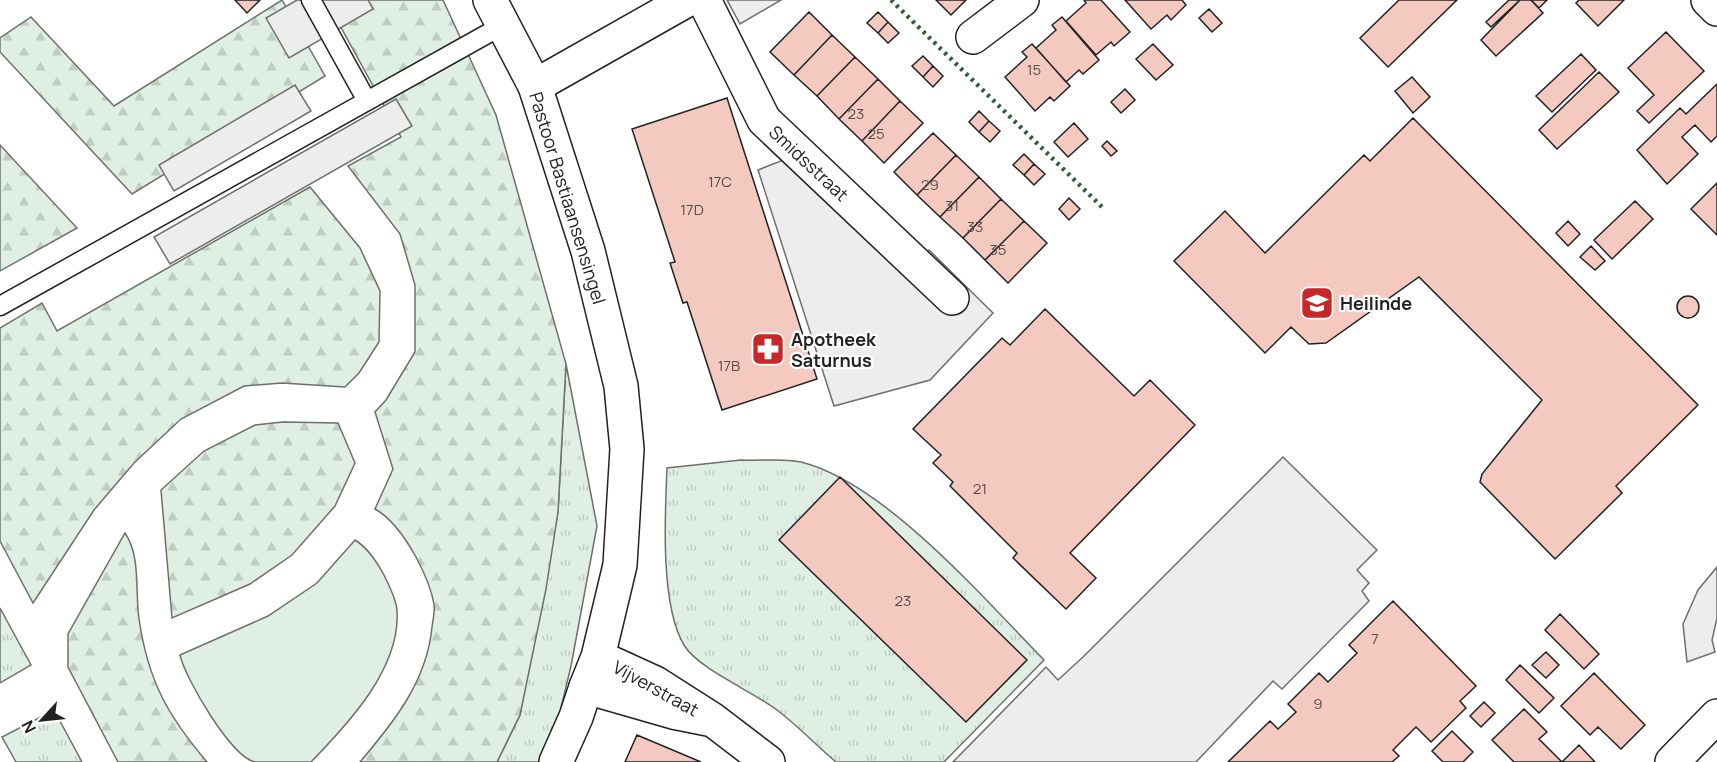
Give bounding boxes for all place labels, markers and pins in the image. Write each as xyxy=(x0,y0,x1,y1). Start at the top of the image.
school or university icon: Heilinde xyxy=(1299,285,1335,321)
place label: Heilinde xyxy=(1340,291,1412,315)
place label: Apotheek Saturnus xyxy=(791,327,877,372)
pharmacy icon: Apotheek Saturnus xyxy=(750,331,786,367)

